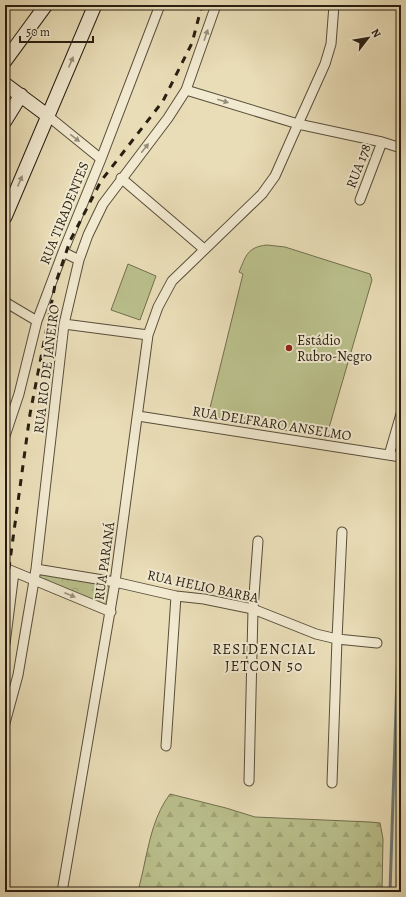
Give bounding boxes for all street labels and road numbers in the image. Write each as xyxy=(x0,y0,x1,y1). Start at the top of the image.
street label: RUA 178 xyxy=(341,141,376,191)
street label: RUA TIRADENTES xyxy=(35,159,94,267)
street label: RUA RIO DE JANEIRO xyxy=(29,303,64,435)
street label: RUA DELFRARO ANSELMO xyxy=(191,402,353,445)
street label: RUA PARANÁ xyxy=(90,520,120,602)
street label: RUA HELIO BARBA xyxy=(145,565,261,608)

